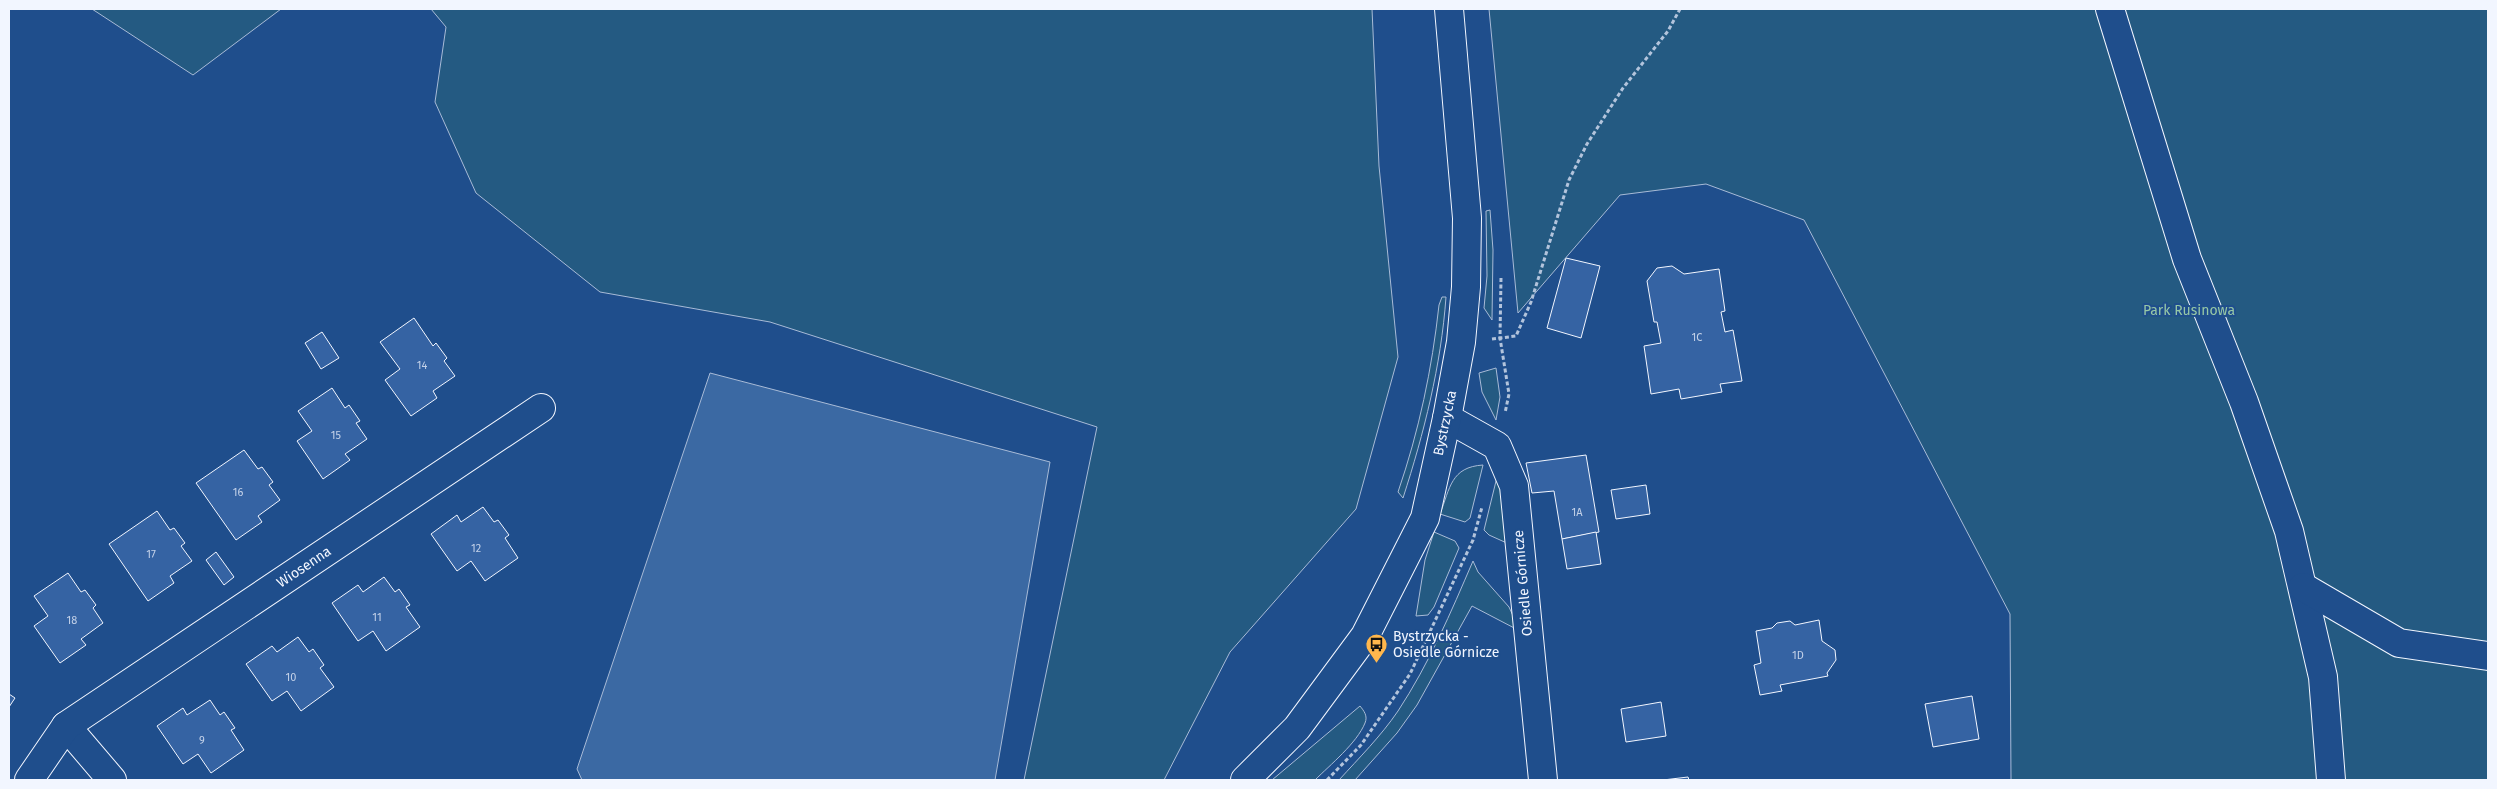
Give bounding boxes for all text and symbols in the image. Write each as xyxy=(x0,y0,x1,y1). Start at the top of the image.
park label: Park Rusinowa xyxy=(2143,302,2235,319)
house number: 1C xyxy=(1692,331,1702,344)
house number: 14 xyxy=(417,359,427,372)
street label: Bystrzycka xyxy=(1430,389,1460,457)
house number: 15 xyxy=(331,429,342,442)
house number: 16 xyxy=(233,486,243,499)
house number: 1A xyxy=(1571,506,1583,519)
street label: Osiedle Górnicze xyxy=(1510,529,1536,637)
house number: 12 xyxy=(471,542,481,555)
street label: Wiosenna xyxy=(274,543,334,591)
house number: 17 xyxy=(146,548,156,561)
house number: 11 xyxy=(372,611,382,624)
house number: 18 xyxy=(67,614,77,627)
place label: Bystrzycka - Osiedle Górnicze xyxy=(1393,628,1499,661)
bus stop icon: Bystrzycka - Osiedle Górnicze xyxy=(1365,632,1389,663)
house number: 1D xyxy=(1792,649,1804,662)
house number: 10 xyxy=(286,671,296,684)
house number: 9 xyxy=(199,734,205,747)

